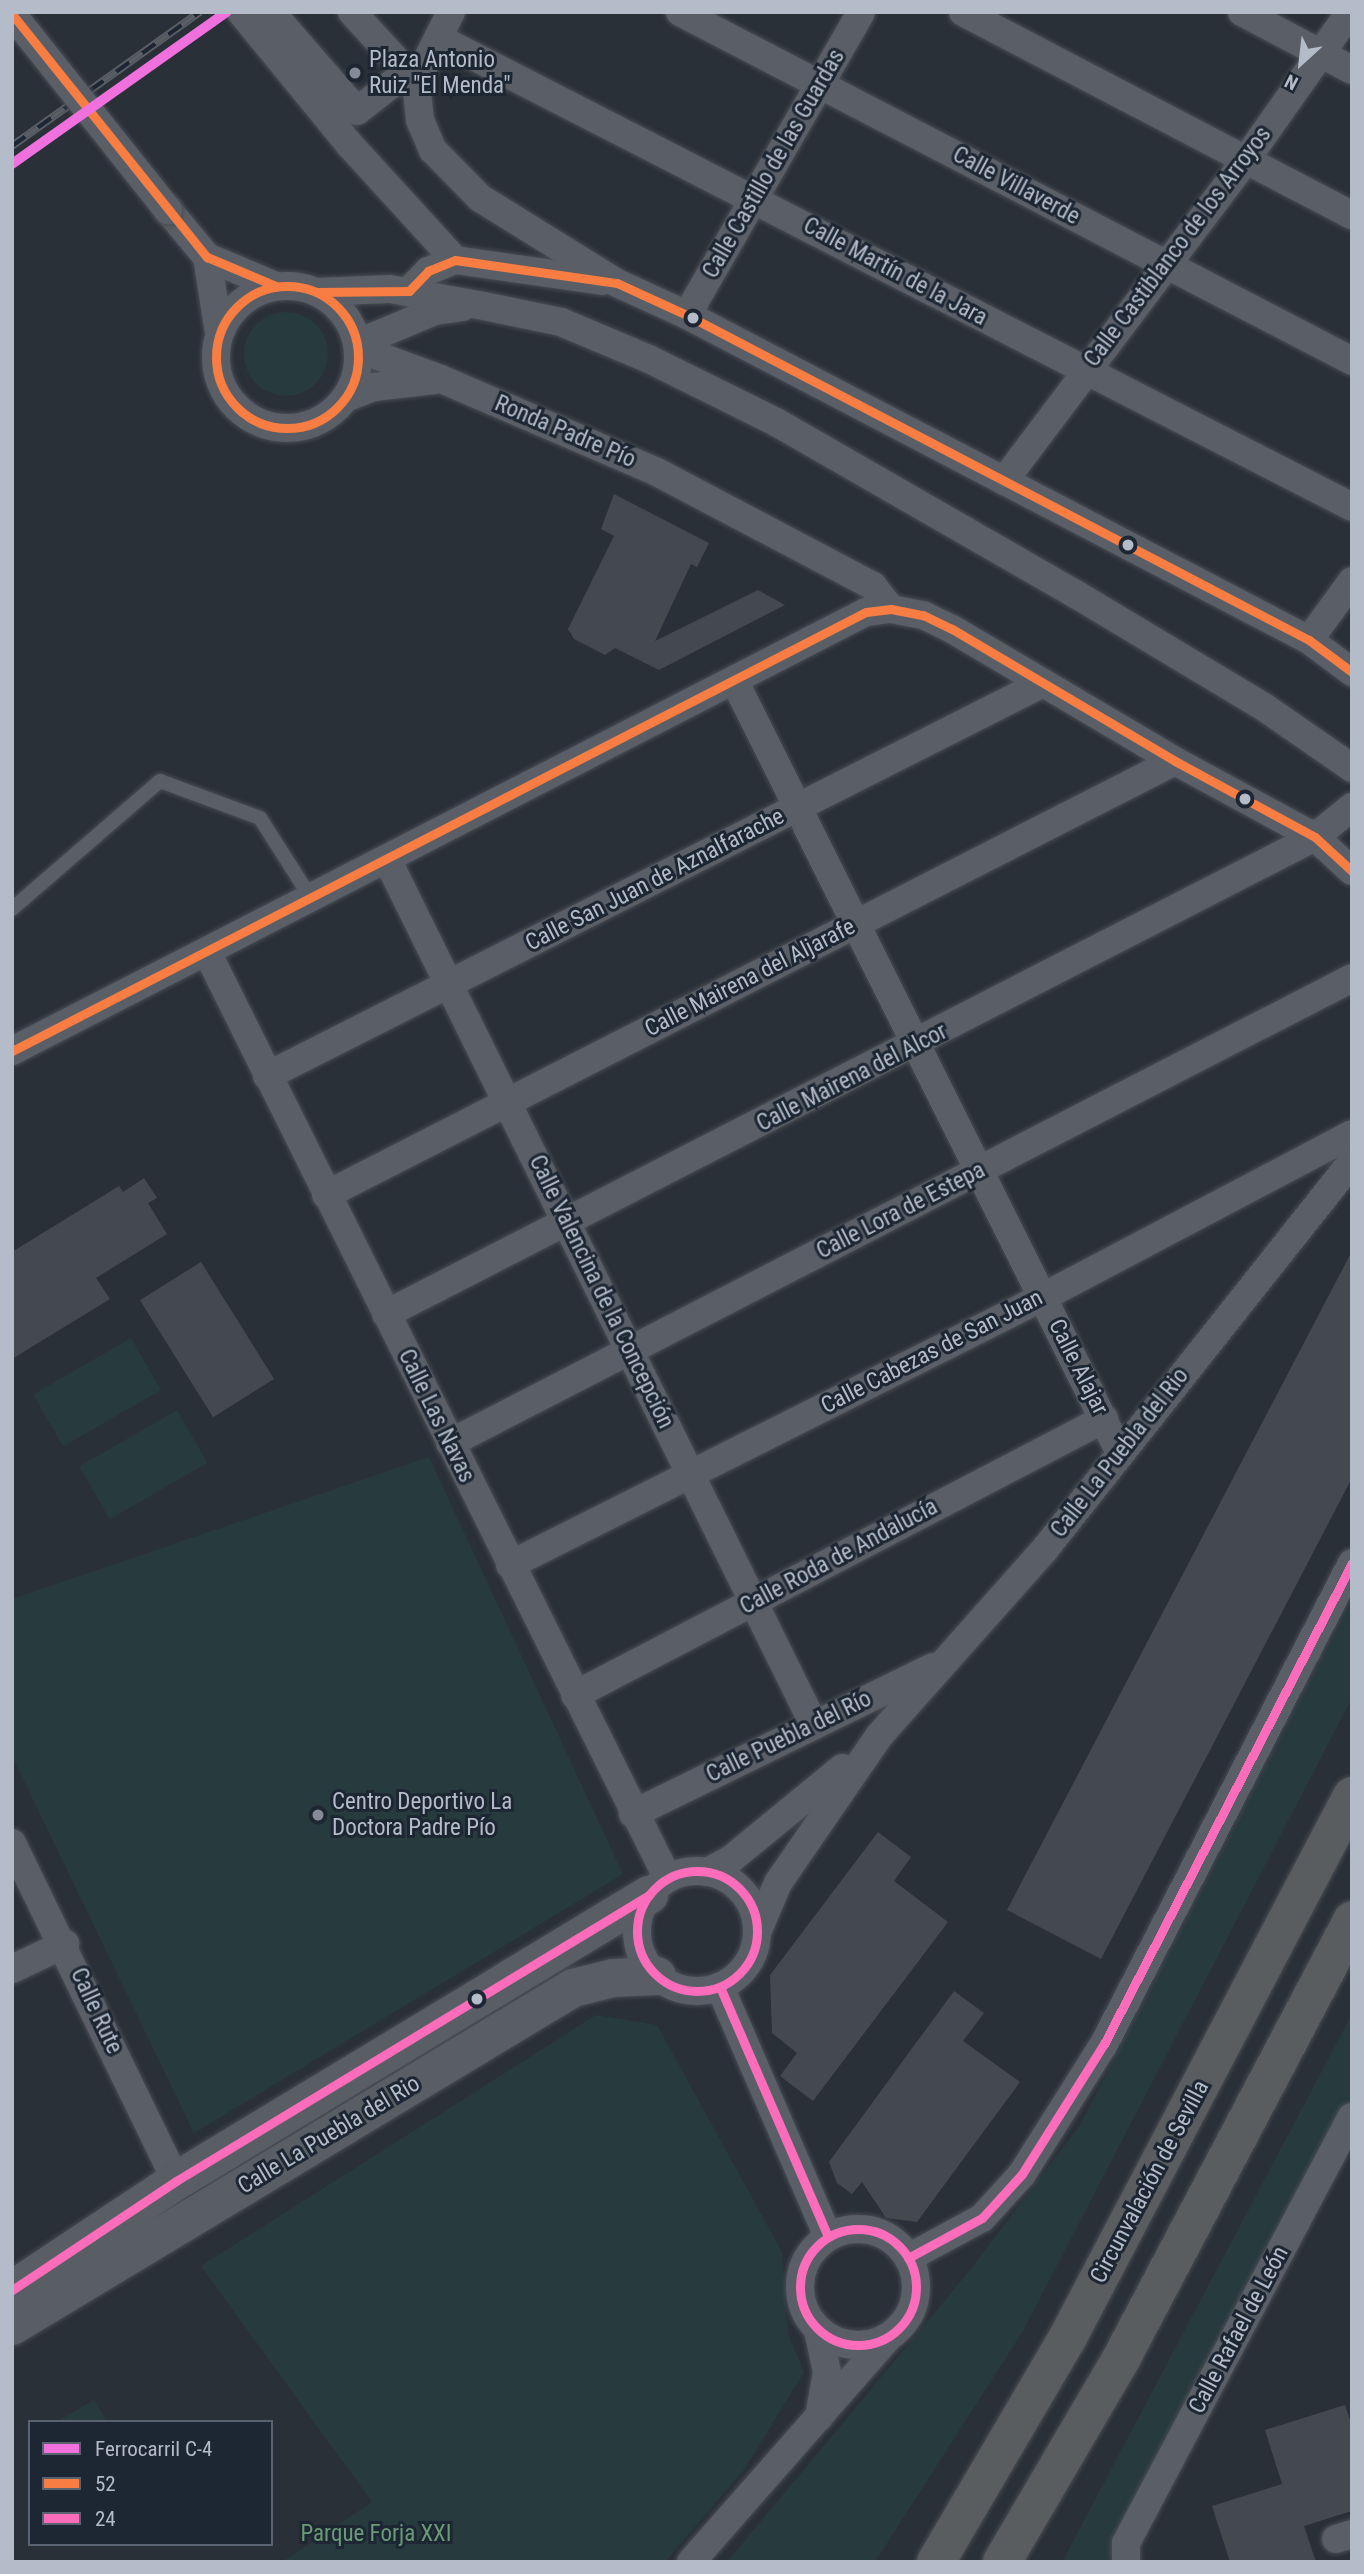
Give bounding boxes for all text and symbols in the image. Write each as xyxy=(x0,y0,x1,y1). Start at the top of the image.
north arrow xyxy=(1266,28,1336,98)
street label: Calle Castillo de las Guardas xyxy=(697,45,851,283)
place label: Plaza Antonio Ruiz "El Menda" xyxy=(369,46,511,100)
marker: Plaza Antonio Ruiz "El Menda" xyxy=(347,65,363,81)
text: N xyxy=(1281,69,1302,95)
street label: Calle Castiblanco de los Arroyos xyxy=(1079,122,1277,372)
street label: Calle Villaverde xyxy=(948,141,1084,231)
street label: Calle Martín de la Jara xyxy=(798,212,992,332)
unlabelled marker xyxy=(686,311,700,325)
street label: Ronda Padre Pío xyxy=(490,390,640,474)
unlabelled marker xyxy=(1121,538,1135,552)
unlabelled marker xyxy=(1238,792,1252,806)
street label: Calle San Juan de Aznalfarache xyxy=(521,803,789,957)
street label: Calle Mairena del Aljarafe xyxy=(640,913,860,1043)
street label: Calle Mairena del Alcor xyxy=(752,1018,952,1138)
street label: Calle Valencina de la Concepción xyxy=(523,1151,679,1433)
street label: Calle Lora de Estepa xyxy=(812,1157,990,1265)
street label: Calle Cabezas de San Juan xyxy=(817,1284,1047,1420)
street label: Calle Alajar xyxy=(1042,1315,1114,1419)
street label: Calle Las Navas xyxy=(392,1345,480,1487)
street label: Calle La Puebla del Rio xyxy=(1045,1363,1195,1543)
street label: Calle Roda de Andalucía xyxy=(735,1493,943,1621)
street label: Calle Puebla del Río xyxy=(702,1685,876,1789)
place label: Centro Deportivo La Doctora Padre Pío xyxy=(332,1788,512,1842)
marker: Centro Deportivo La Doctora Padre Pío xyxy=(310,1807,326,1823)
street label: Calle Rute xyxy=(64,1964,128,2058)
unlabelled marker xyxy=(470,1992,484,2006)
street label: Calle La Puebla del Rio xyxy=(233,2070,425,2200)
street label: Circunvalación de Sevilla xyxy=(1085,2076,1215,2288)
street label: Calle Rafael de León xyxy=(1183,2242,1295,2418)
legend xyxy=(28,2420,273,2546)
text: Ferrocarril C-4 xyxy=(95,2437,212,2461)
text: 52 xyxy=(95,2472,116,2496)
text: 24 xyxy=(95,2507,116,2531)
park label: Parque Forja XXI xyxy=(300,2520,452,2548)

